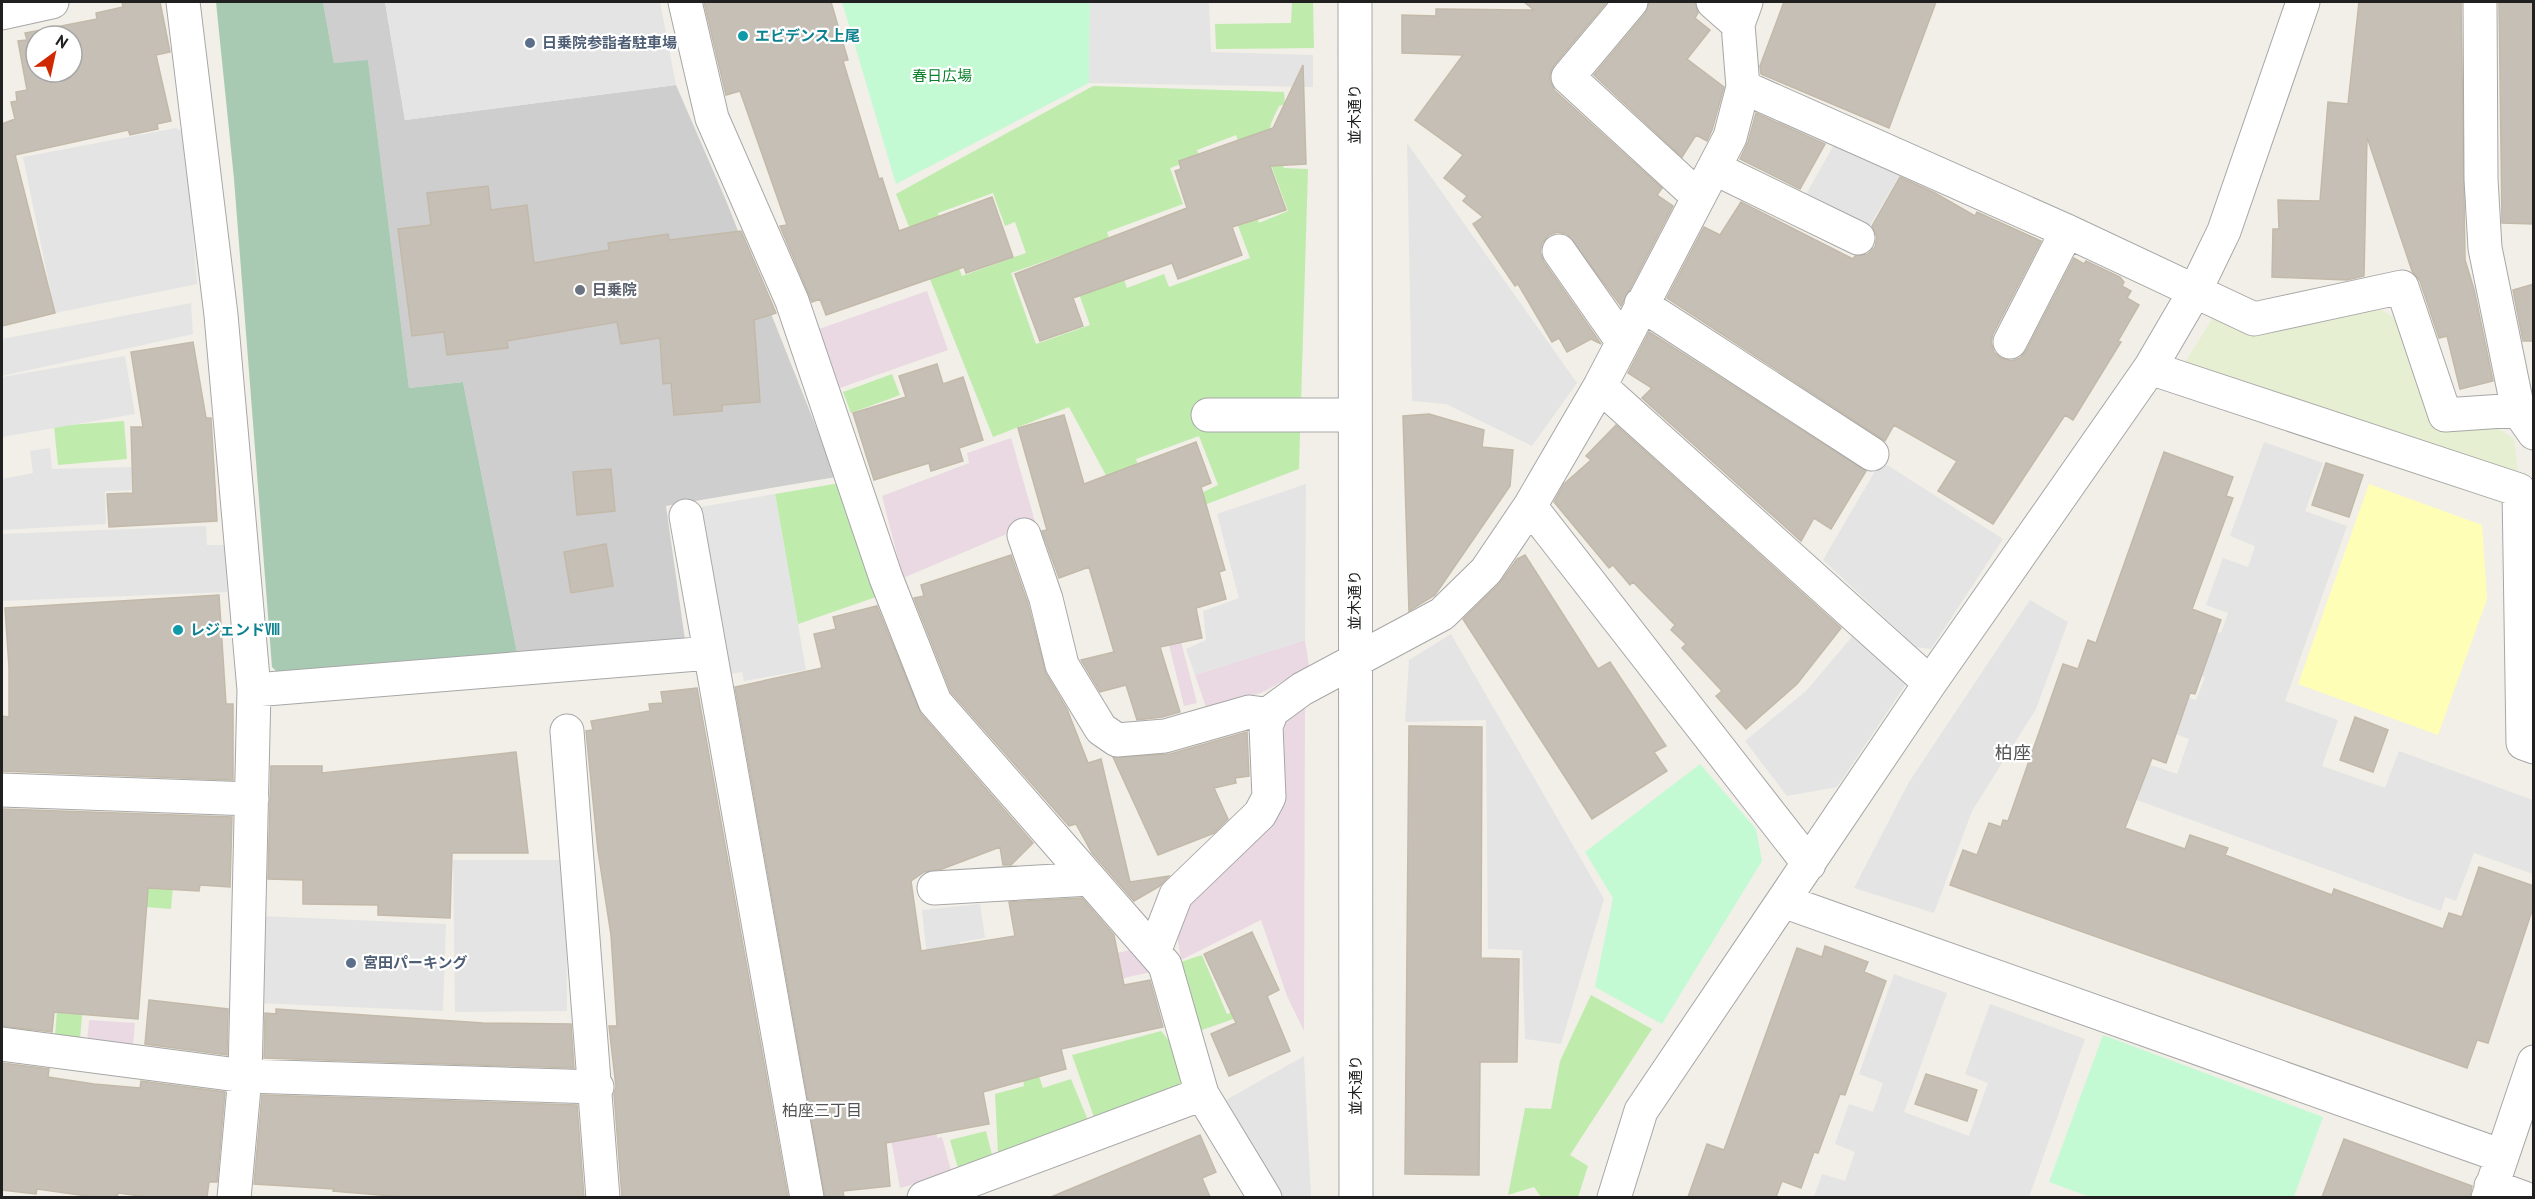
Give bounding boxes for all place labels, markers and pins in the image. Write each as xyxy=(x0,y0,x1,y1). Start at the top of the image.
place label: エビデンス上尾 xyxy=(755,26,860,45)
marker: エビデンス上尾 xyxy=(736,29,750,43)
place label: 日乗院参詣者駐車場 xyxy=(542,33,677,52)
marker: 日乗院参詣者駐車場 xyxy=(523,36,537,50)
place label: 日乗院 xyxy=(592,280,637,299)
marker: 日乗院 xyxy=(573,283,587,297)
place label: レジェンドⅧ xyxy=(190,620,280,639)
marker: レジェンドⅧ xyxy=(171,623,185,637)
place label: 宮田パーキング xyxy=(363,953,468,972)
marker: 宮田パーキング xyxy=(344,956,358,970)

